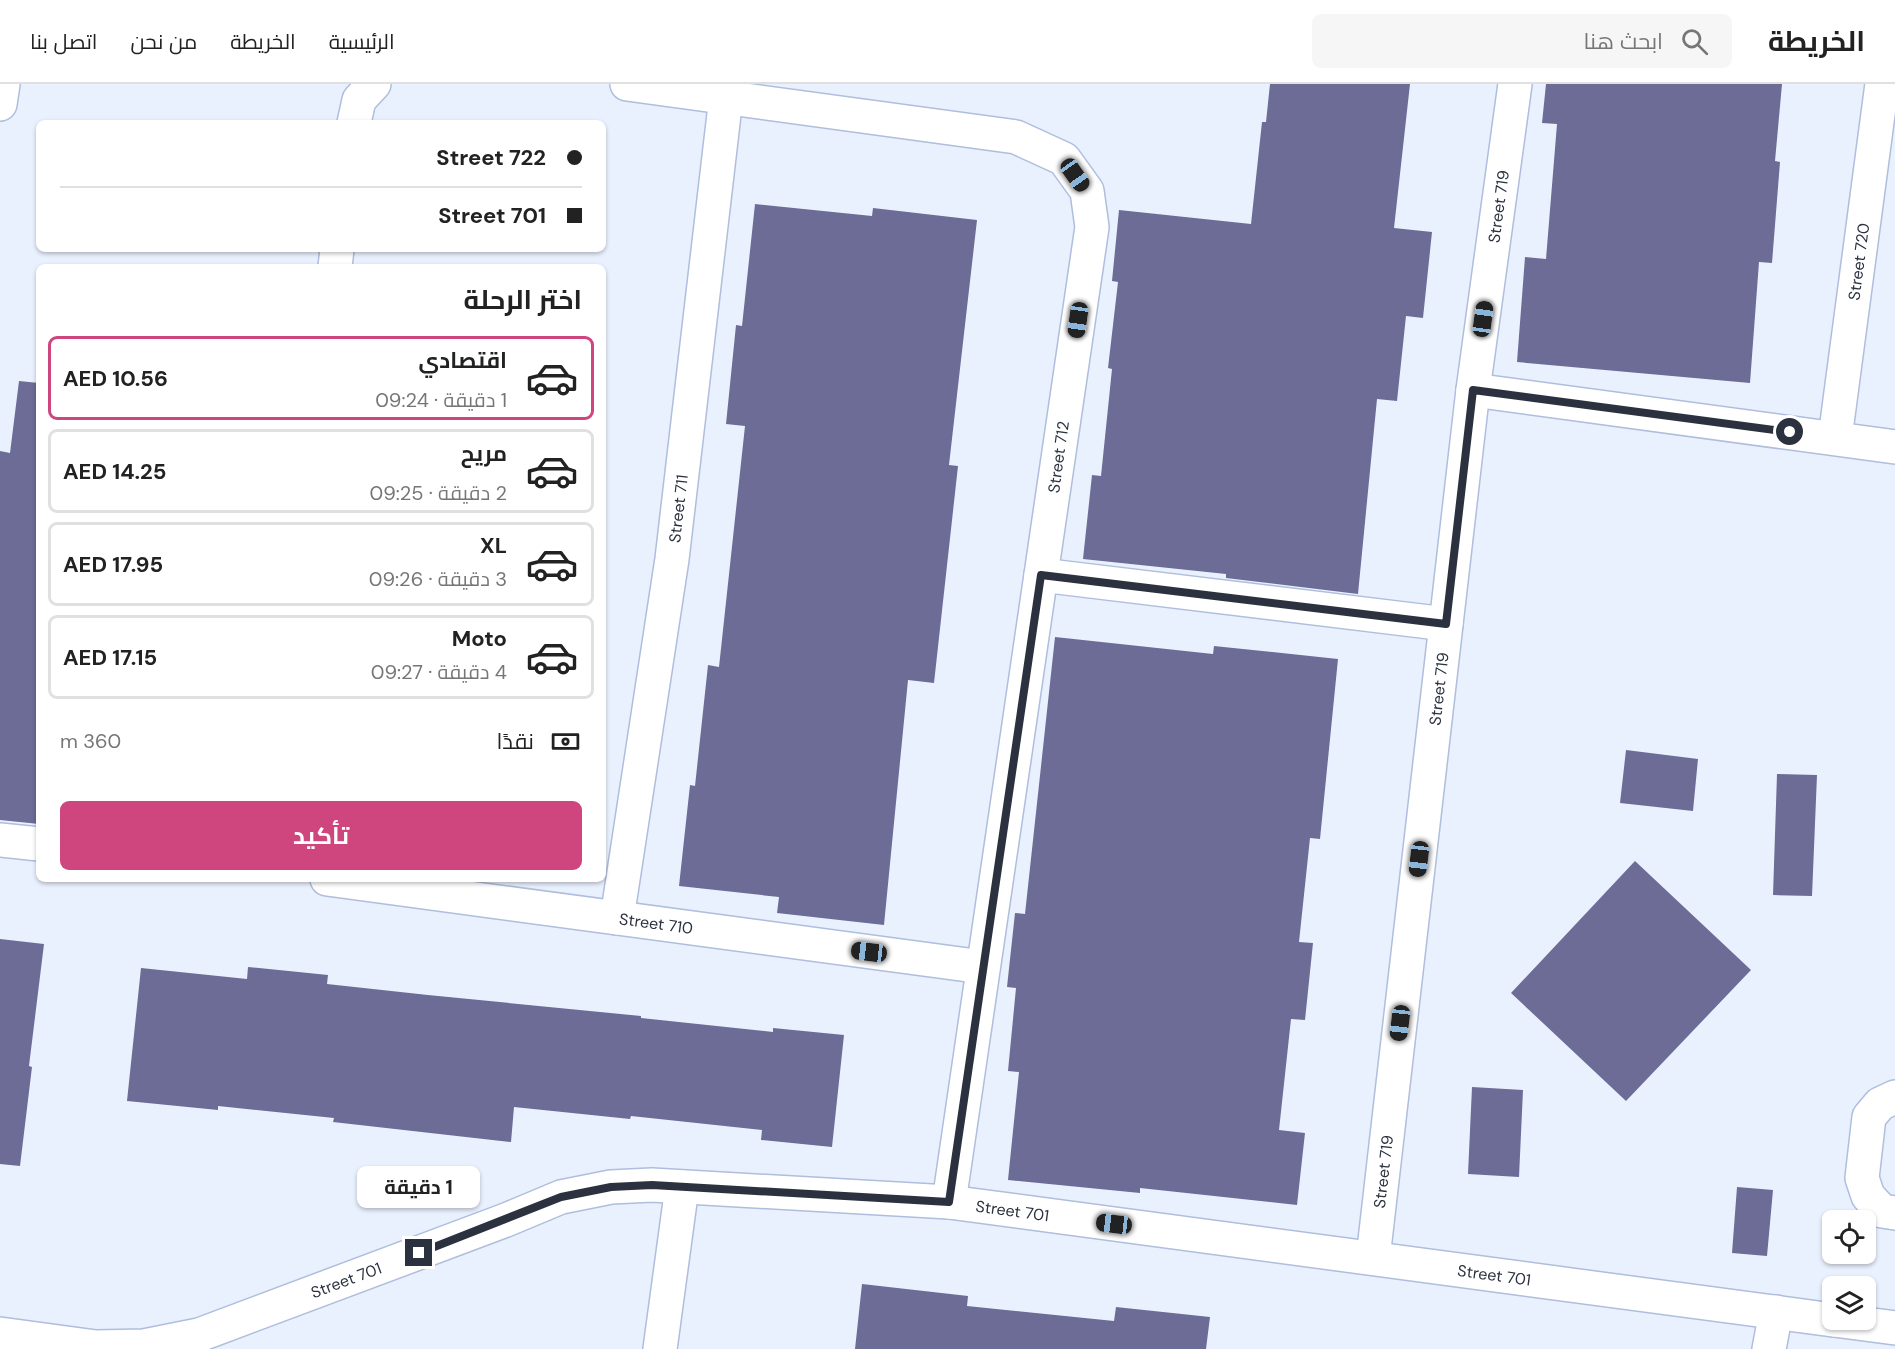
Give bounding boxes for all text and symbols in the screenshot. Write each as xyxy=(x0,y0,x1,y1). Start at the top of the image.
search box xyxy=(1312,14,1732,68)
text: الخريطة xyxy=(1768,23,1865,60)
icon: search xyxy=(1678,25,1711,58)
text: ابحث هنا xyxy=(1584,27,1663,56)
text: اتصل بنا xyxy=(30,28,97,56)
text: من نحن xyxy=(130,28,197,56)
text: الخريطة xyxy=(230,28,296,56)
text: الرئيسية xyxy=(329,28,395,56)
text: Street 722 xyxy=(436,143,546,172)
car xyxy=(1057,155,1093,195)
street label: Street 719 xyxy=(1483,169,1514,244)
text: Street 701 xyxy=(438,201,546,230)
street label: Street 720 xyxy=(1843,222,1874,302)
text: اختر الرحلة xyxy=(463,282,582,317)
car xyxy=(1472,300,1494,338)
car xyxy=(1067,301,1089,339)
text: اقتصادي xyxy=(418,346,507,375)
icon: car xyxy=(525,351,579,405)
text: AED 10.56 xyxy=(63,364,168,393)
text: 1 دقيقة · 09:24 xyxy=(375,387,507,413)
route start xyxy=(1776,418,1803,445)
street label: Street 712 xyxy=(1043,420,1074,494)
text: مريح xyxy=(461,439,507,468)
icon: car xyxy=(525,444,579,498)
text: AED 14.25 xyxy=(63,457,166,486)
street label: Street 711 xyxy=(664,473,693,544)
text: 2 دقيقة · 09:25 xyxy=(370,480,507,506)
text: XL xyxy=(480,531,507,560)
icon: car xyxy=(525,537,579,591)
text: AED 17.95 xyxy=(63,550,163,579)
text: 3 دقيقة · 09:26 xyxy=(369,566,507,592)
text: Moto xyxy=(452,624,507,653)
icon: car xyxy=(525,630,579,684)
text: AED 17.15 xyxy=(63,643,157,672)
street label: Street 719 xyxy=(1424,651,1454,726)
text: 4 دقيقة · 09:27 xyxy=(371,659,507,685)
icon: cash xyxy=(549,725,582,758)
text: نقدًا xyxy=(496,727,534,756)
text: 360 m xyxy=(60,728,121,754)
button: تأكيد xyxy=(60,801,582,870)
car xyxy=(1408,840,1430,878)
street label: Street 710 xyxy=(618,908,694,939)
car xyxy=(850,941,888,963)
car xyxy=(1389,1004,1411,1042)
street label: Street 719 xyxy=(1369,1134,1398,1209)
callout: 1 دقيقة xyxy=(358,1166,480,1208)
text: 1 دقيقة xyxy=(384,1174,453,1200)
street label: Street 701 xyxy=(974,1196,1050,1226)
map controls xyxy=(1822,1210,1876,1330)
button: locate xyxy=(1822,1210,1876,1264)
car xyxy=(1095,1213,1133,1235)
route end xyxy=(405,1239,432,1266)
street label: Street 701 xyxy=(308,1258,385,1303)
street label: Street 701 xyxy=(1456,1260,1532,1291)
button: layers xyxy=(1822,1276,1876,1330)

